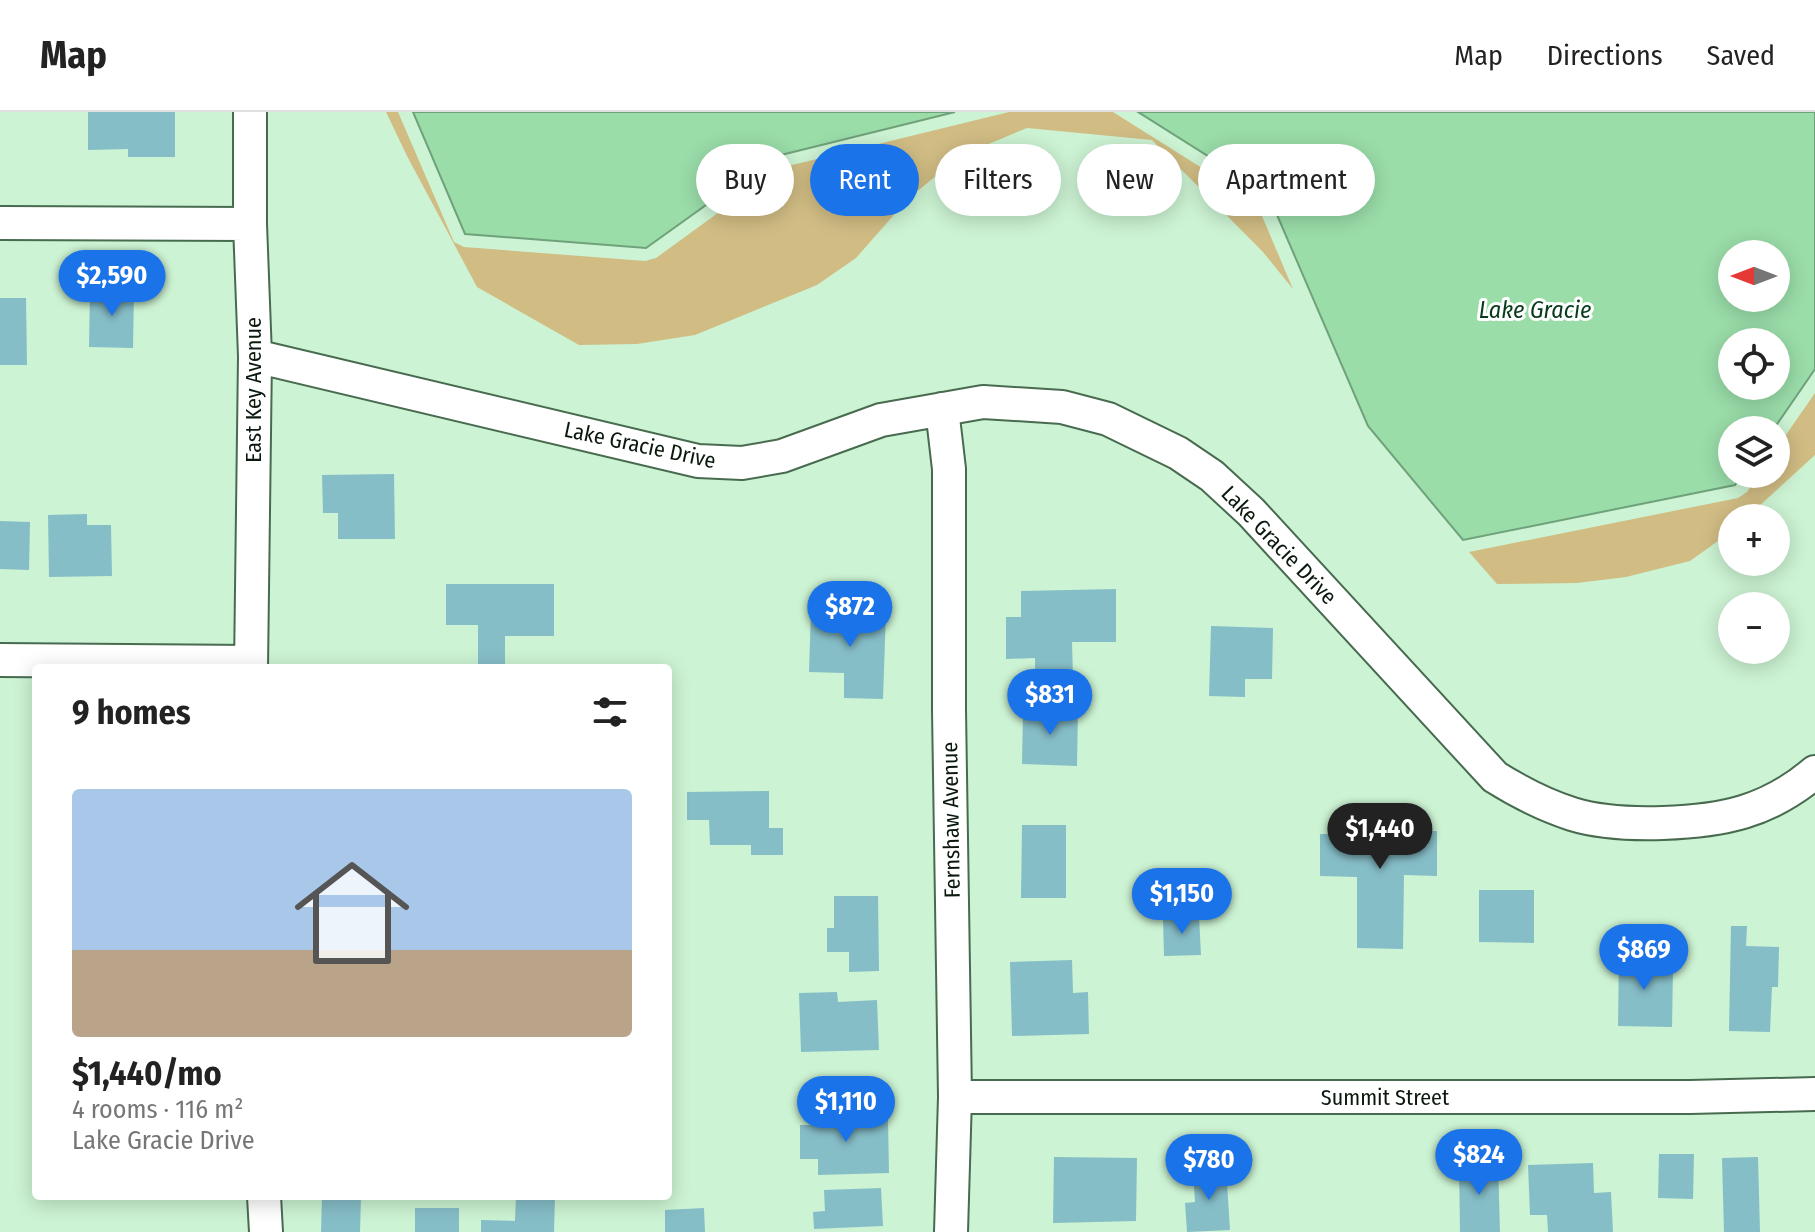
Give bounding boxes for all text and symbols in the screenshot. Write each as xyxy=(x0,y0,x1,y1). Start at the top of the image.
text: Map xyxy=(40,32,107,78)
text: Map xyxy=(1454,39,1503,72)
text: Directions xyxy=(1547,39,1663,72)
text: Saved xyxy=(1707,39,1775,72)
chip: Buy xyxy=(696,144,794,216)
chip: Rent xyxy=(810,144,919,216)
chip: Filters xyxy=(935,144,1061,216)
chip: New xyxy=(1077,144,1182,216)
chip: Apartment xyxy=(1198,144,1375,216)
north arrow xyxy=(1718,240,1790,312)
map controls xyxy=(1718,240,1790,664)
pin: $2,590 xyxy=(47,250,177,318)
text: $2,590 xyxy=(77,260,147,291)
water label: Lake Gracie xyxy=(1479,296,1591,324)
street label: East Key Avenue xyxy=(240,317,267,463)
button: locate xyxy=(1718,328,1790,400)
street label: Lake Gracie Drive xyxy=(562,416,718,474)
button: layers xyxy=(1718,416,1790,488)
street label: Lake Gracie Drive xyxy=(1216,480,1342,610)
button: + xyxy=(1718,504,1790,576)
pin: $872 xyxy=(803,581,897,649)
text: $872 xyxy=(825,591,875,622)
button: − xyxy=(1718,592,1790,664)
pin: $831 xyxy=(1003,669,1097,737)
text: $831 xyxy=(1025,679,1075,710)
icon: filters xyxy=(588,690,632,734)
text: 9 homes xyxy=(72,692,191,733)
street label: Fernshaw Avenue xyxy=(936,742,966,898)
pin: $1,440 xyxy=(1315,803,1445,871)
text: $1,440 xyxy=(1345,813,1415,844)
icon: home xyxy=(280,841,424,985)
pin: $1,150 xyxy=(1117,868,1247,936)
text: $1,150 xyxy=(1150,878,1214,909)
pin: $869 xyxy=(1597,924,1691,992)
text: $869 xyxy=(1617,934,1671,965)
text: $1,440/mo xyxy=(72,1053,222,1094)
pin: $1,110 xyxy=(781,1076,911,1144)
street label: Summit Street xyxy=(1321,1084,1450,1111)
text: $1,110 xyxy=(815,1086,877,1117)
text: 4 rooms · 116 m² xyxy=(72,1094,243,1125)
text: Lake Gracie Drive xyxy=(72,1125,255,1156)
pin: $824 xyxy=(1432,1129,1526,1197)
pin: $780 xyxy=(1162,1134,1256,1202)
text: $824 xyxy=(1453,1139,1505,1170)
text: $780 xyxy=(1183,1144,1235,1175)

